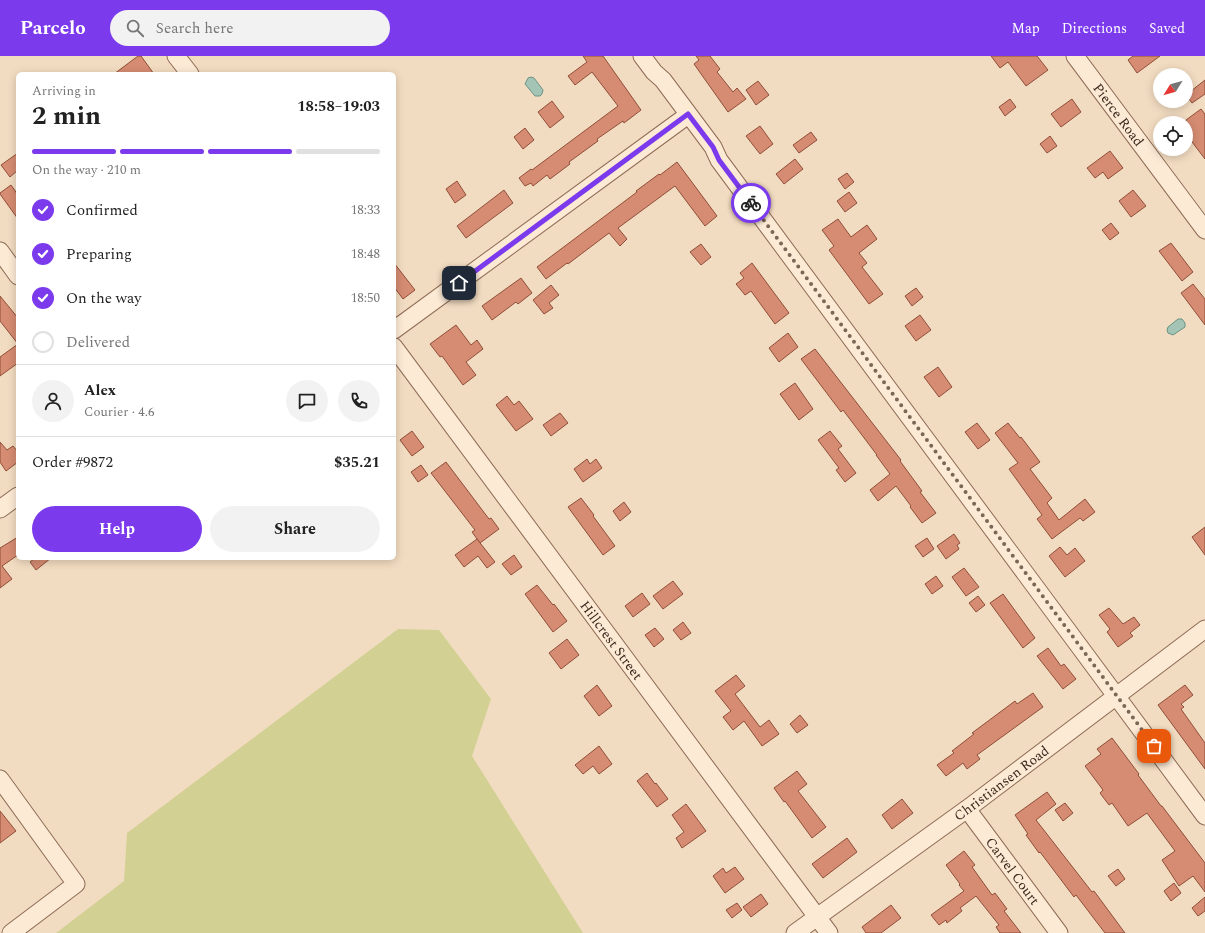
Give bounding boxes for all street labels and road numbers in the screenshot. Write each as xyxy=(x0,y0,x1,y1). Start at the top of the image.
street label: Pierce Road xyxy=(1088,78,1149,151)
street label: Hillcrest Street xyxy=(575,596,648,684)
street label: Christiansen Road xyxy=(949,740,1053,826)
street label: Carvel Court xyxy=(981,833,1045,909)

